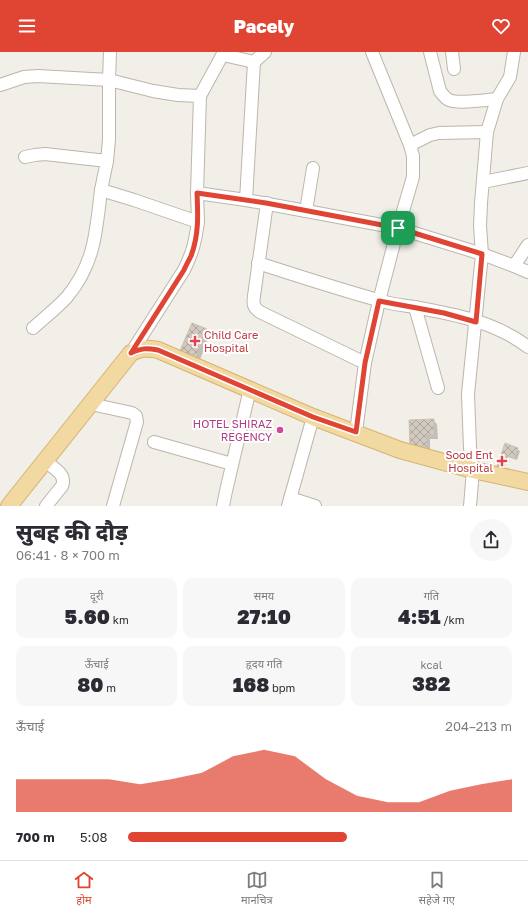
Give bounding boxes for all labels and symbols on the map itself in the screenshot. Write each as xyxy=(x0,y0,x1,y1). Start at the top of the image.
pin xyxy=(381,211,415,245)
place label: Child Care Hospital xyxy=(204,328,258,354)
marker: Child Care Hospital xyxy=(189,335,201,347)
place label: HOTEL SHIRAZ REGENCY xyxy=(193,417,272,443)
marker: HOTEL SHIRAZ REGENCY xyxy=(275,425,285,435)
place label: Sood Ent Hospital xyxy=(445,448,493,474)
marker: Sood Ent Hospital xyxy=(496,455,508,467)

